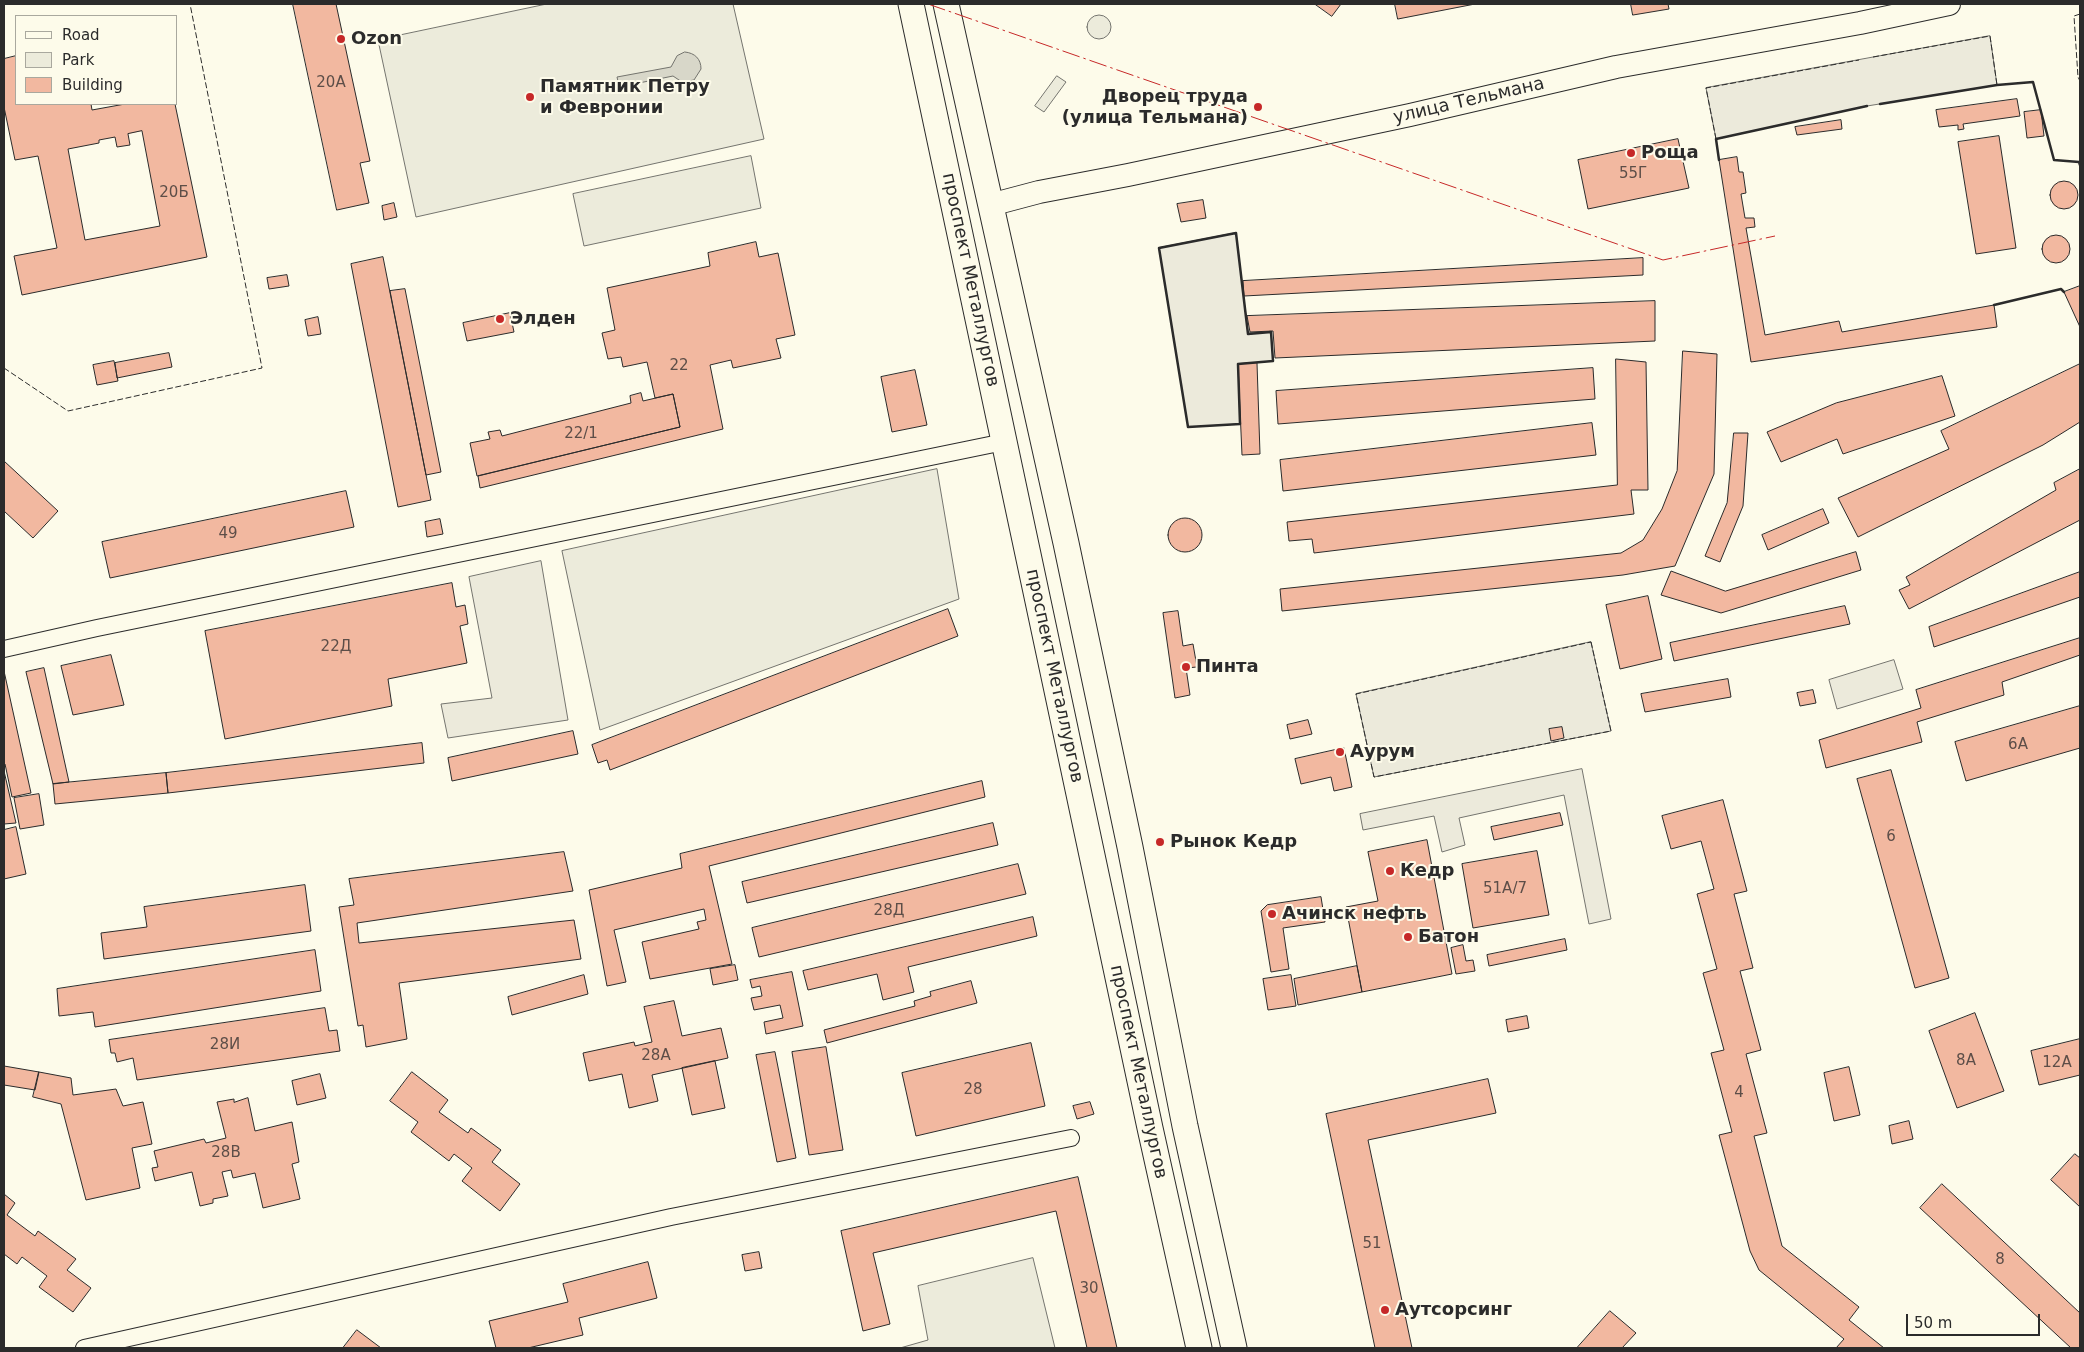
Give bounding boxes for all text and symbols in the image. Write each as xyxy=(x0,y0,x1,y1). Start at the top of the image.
legend xyxy=(15,15,178,105)
text: Road xyxy=(62,26,100,44)
place label: Ozon xyxy=(351,28,402,50)
marker: Ozon xyxy=(335,33,347,45)
text: Park xyxy=(62,51,94,69)
street label: улица Тельмана xyxy=(1391,73,1547,129)
house number: 20А xyxy=(316,74,346,92)
text: Building xyxy=(62,76,123,94)
place label: Памятник Петру и Февронии xyxy=(540,76,710,118)
place label: Дворец труда (улица Тельмана) xyxy=(1062,86,1248,128)
marker: Памятник Петру и Февронии xyxy=(524,91,536,103)
marker: Дворец труда (улица Тельмана) xyxy=(1252,101,1264,113)
place label: Роща xyxy=(1641,142,1699,164)
marker: Роща xyxy=(1625,147,1637,159)
house number: 55Г xyxy=(1619,165,1647,183)
street label: проспект Металлургов xyxy=(937,171,1003,389)
house number: 20Б xyxy=(159,184,189,202)
place label: Элден xyxy=(510,308,576,330)
marker: Элден xyxy=(494,313,506,325)
house number: 22 xyxy=(669,357,689,375)
house number: 22/1 xyxy=(564,425,598,443)
house number: 49 xyxy=(218,525,238,543)
street label: проспект Металлургов xyxy=(1021,567,1087,785)
house number: 22Д xyxy=(321,638,351,656)
place label: Пинта xyxy=(1196,656,1259,678)
marker: Пинта xyxy=(1180,661,1192,673)
house number: 6А xyxy=(2008,736,2028,754)
place label: Аурум xyxy=(1350,741,1415,763)
marker: Аурум xyxy=(1334,746,1346,758)
house number: 6 xyxy=(1886,828,1896,846)
place label: Рынок Кедр xyxy=(1170,831,1297,853)
marker: Рынок Кедр xyxy=(1154,836,1166,848)
place label: Кедр xyxy=(1400,860,1454,882)
marker: Кедр xyxy=(1384,865,1396,877)
house number: 51А/7 xyxy=(1483,880,1527,898)
house number: 28Д xyxy=(874,902,904,920)
place label: Ачинск нефть xyxy=(1282,903,1427,925)
marker: Ачинск нефть xyxy=(1266,908,1278,920)
place label: Батон xyxy=(1418,926,1479,948)
marker: Батон xyxy=(1402,931,1414,943)
street label: проспект Металлургов xyxy=(1105,963,1171,1181)
house number: 28И xyxy=(210,1036,240,1054)
house number: 28А xyxy=(641,1047,671,1065)
house number: 8А xyxy=(1956,1052,1976,1070)
house number: 12А xyxy=(2042,1054,2072,1072)
house number: 28 xyxy=(963,1081,983,1099)
house number: 4 xyxy=(1734,1084,1744,1102)
house number: 28В xyxy=(211,1144,241,1162)
house number: 51 xyxy=(1362,1235,1382,1253)
house number: 8 xyxy=(1995,1251,2005,1269)
house number: 30 xyxy=(1079,1280,1099,1298)
place label: Аутсорсинг xyxy=(1395,1299,1512,1321)
marker: Аутсорсинг xyxy=(1379,1304,1391,1316)
scale bar xyxy=(1909,1304,2043,1336)
text: 50 m xyxy=(1914,1314,1952,1332)

